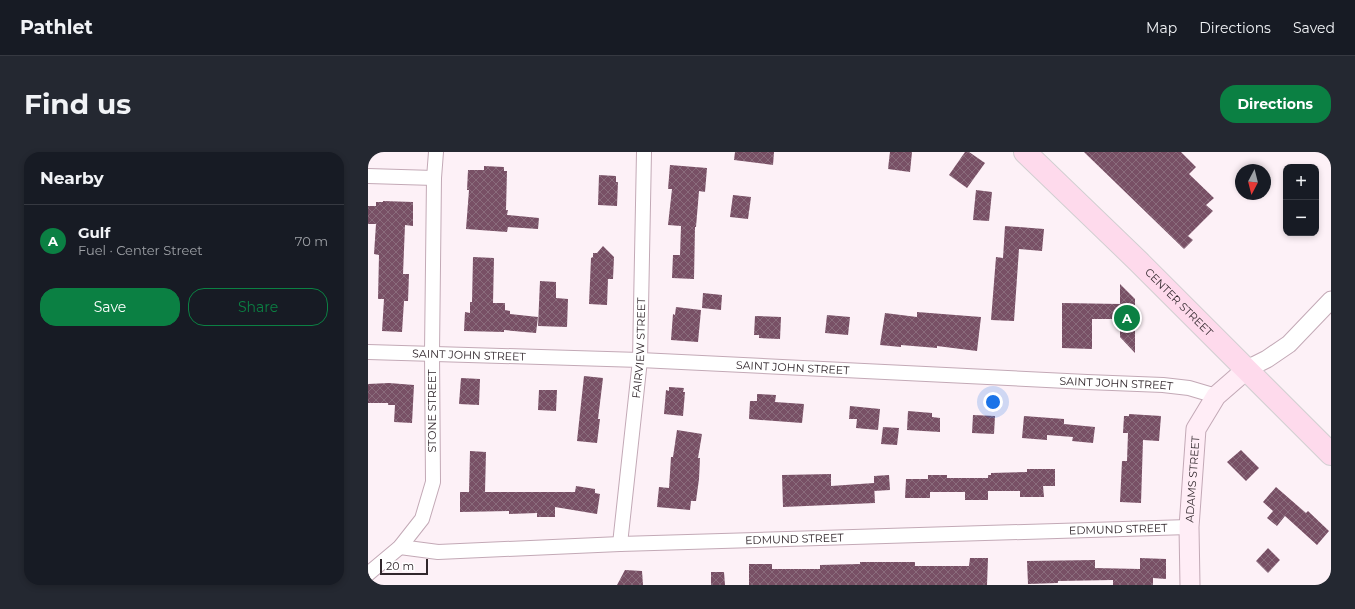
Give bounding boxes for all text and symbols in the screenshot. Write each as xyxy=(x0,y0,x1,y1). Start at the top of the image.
text: Pathlet xyxy=(20,16,93,39)
text: Map xyxy=(1146,19,1177,37)
text: Directions xyxy=(1199,19,1271,37)
text: Saved xyxy=(1293,19,1335,37)
button: Directions xyxy=(1220,85,1331,123)
text: Find us xyxy=(24,87,131,121)
north arrow xyxy=(1235,164,1271,200)
map controls xyxy=(1283,164,1319,236)
button: + xyxy=(1283,164,1319,200)
text: Nearby xyxy=(40,168,104,188)
button: − xyxy=(1283,200,1319,236)
text: Gulf xyxy=(78,223,110,242)
text: A xyxy=(48,233,58,249)
text: 70 m xyxy=(295,233,328,249)
text: Fuel · Center Street xyxy=(78,242,203,258)
street label: CENTER STREET xyxy=(1142,265,1216,339)
button: Save xyxy=(40,288,180,326)
button: Share xyxy=(188,288,328,326)
street label: FAIRVIEW STREET xyxy=(629,297,648,399)
pin: A xyxy=(1114,303,1140,333)
street label: SAINT JOHN STREET xyxy=(412,346,527,364)
street label: SAINT JOHN STREET xyxy=(736,358,850,377)
street label: STONE STREET xyxy=(425,369,439,453)
street label: SAINT JOHN STREET xyxy=(1059,374,1175,393)
your location xyxy=(983,392,1003,412)
street label: ADAMS STREET xyxy=(1182,435,1203,523)
street label: EDMUND STREET xyxy=(1069,521,1168,538)
street label: EDMUND STREET xyxy=(745,530,845,547)
scale bar xyxy=(380,557,428,576)
text: 20 m xyxy=(386,559,414,573)

